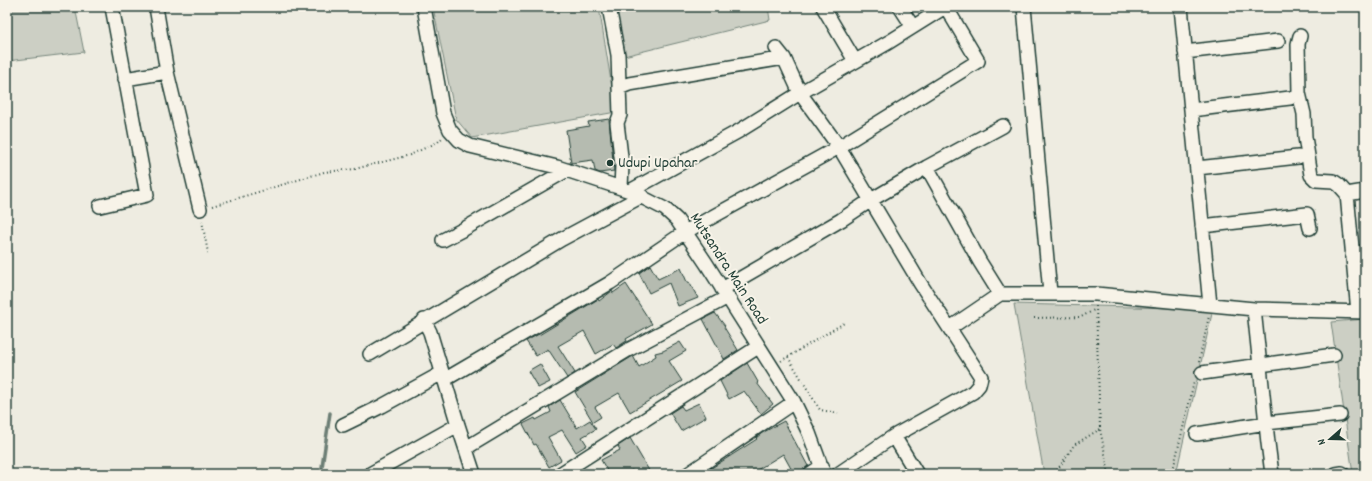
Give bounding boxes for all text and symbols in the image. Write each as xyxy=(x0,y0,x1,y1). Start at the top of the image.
place label: Udupi Upahar xyxy=(618,152,698,175)
marker: Udupi Upahar xyxy=(605,158,615,168)
street label: Mutsandra Main Road xyxy=(683,209,773,329)
north arrow xyxy=(1310,419,1350,459)
text: N xyxy=(1314,436,1331,447)

